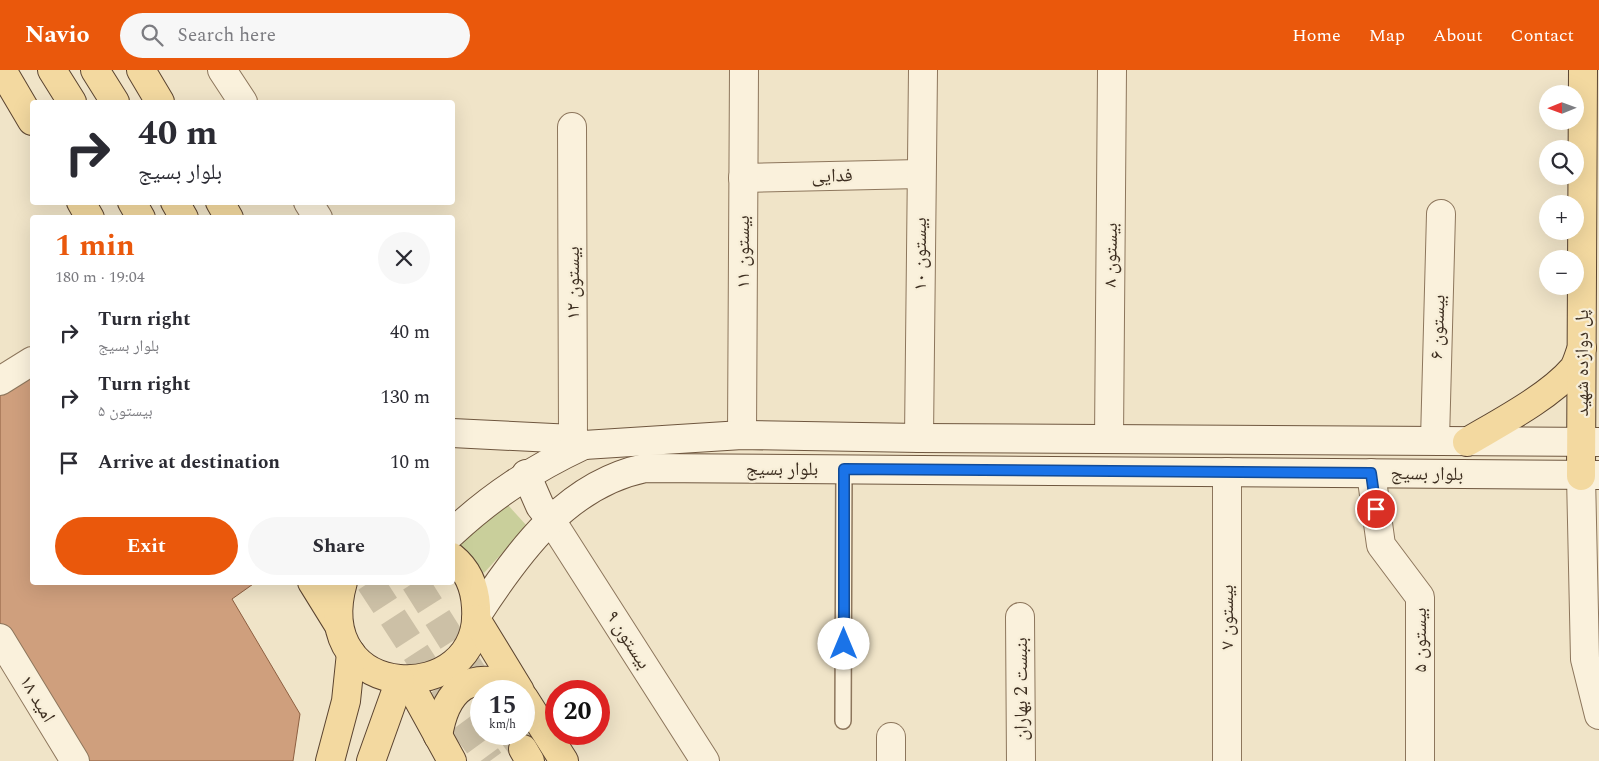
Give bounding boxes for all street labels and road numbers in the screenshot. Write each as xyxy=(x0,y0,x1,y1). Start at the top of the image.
street label: فدایی xyxy=(811,161,853,191)
street label: بیستون ۱۱ xyxy=(729,215,758,289)
street label: بیستون ۱۰ xyxy=(906,217,935,291)
street label: بیستون ۸ xyxy=(1096,222,1126,288)
street label: بیستون ۱۲ xyxy=(559,246,588,320)
street label: بیستون ۶ xyxy=(1422,294,1454,360)
street label: پل دوازده شهید xyxy=(1568,309,1597,417)
street label: بلوار بسیج xyxy=(746,455,818,484)
street label: بلوار بسیج xyxy=(1390,459,1464,489)
street label: بیستون ۷ xyxy=(1213,585,1242,649)
street label: بیستون ۹ xyxy=(598,605,658,675)
street label: بیستون ۵ xyxy=(1406,608,1435,672)
street label: بنبست 2 بهاران xyxy=(1007,637,1036,741)
street label: امید ۱۸ xyxy=(11,670,63,728)

